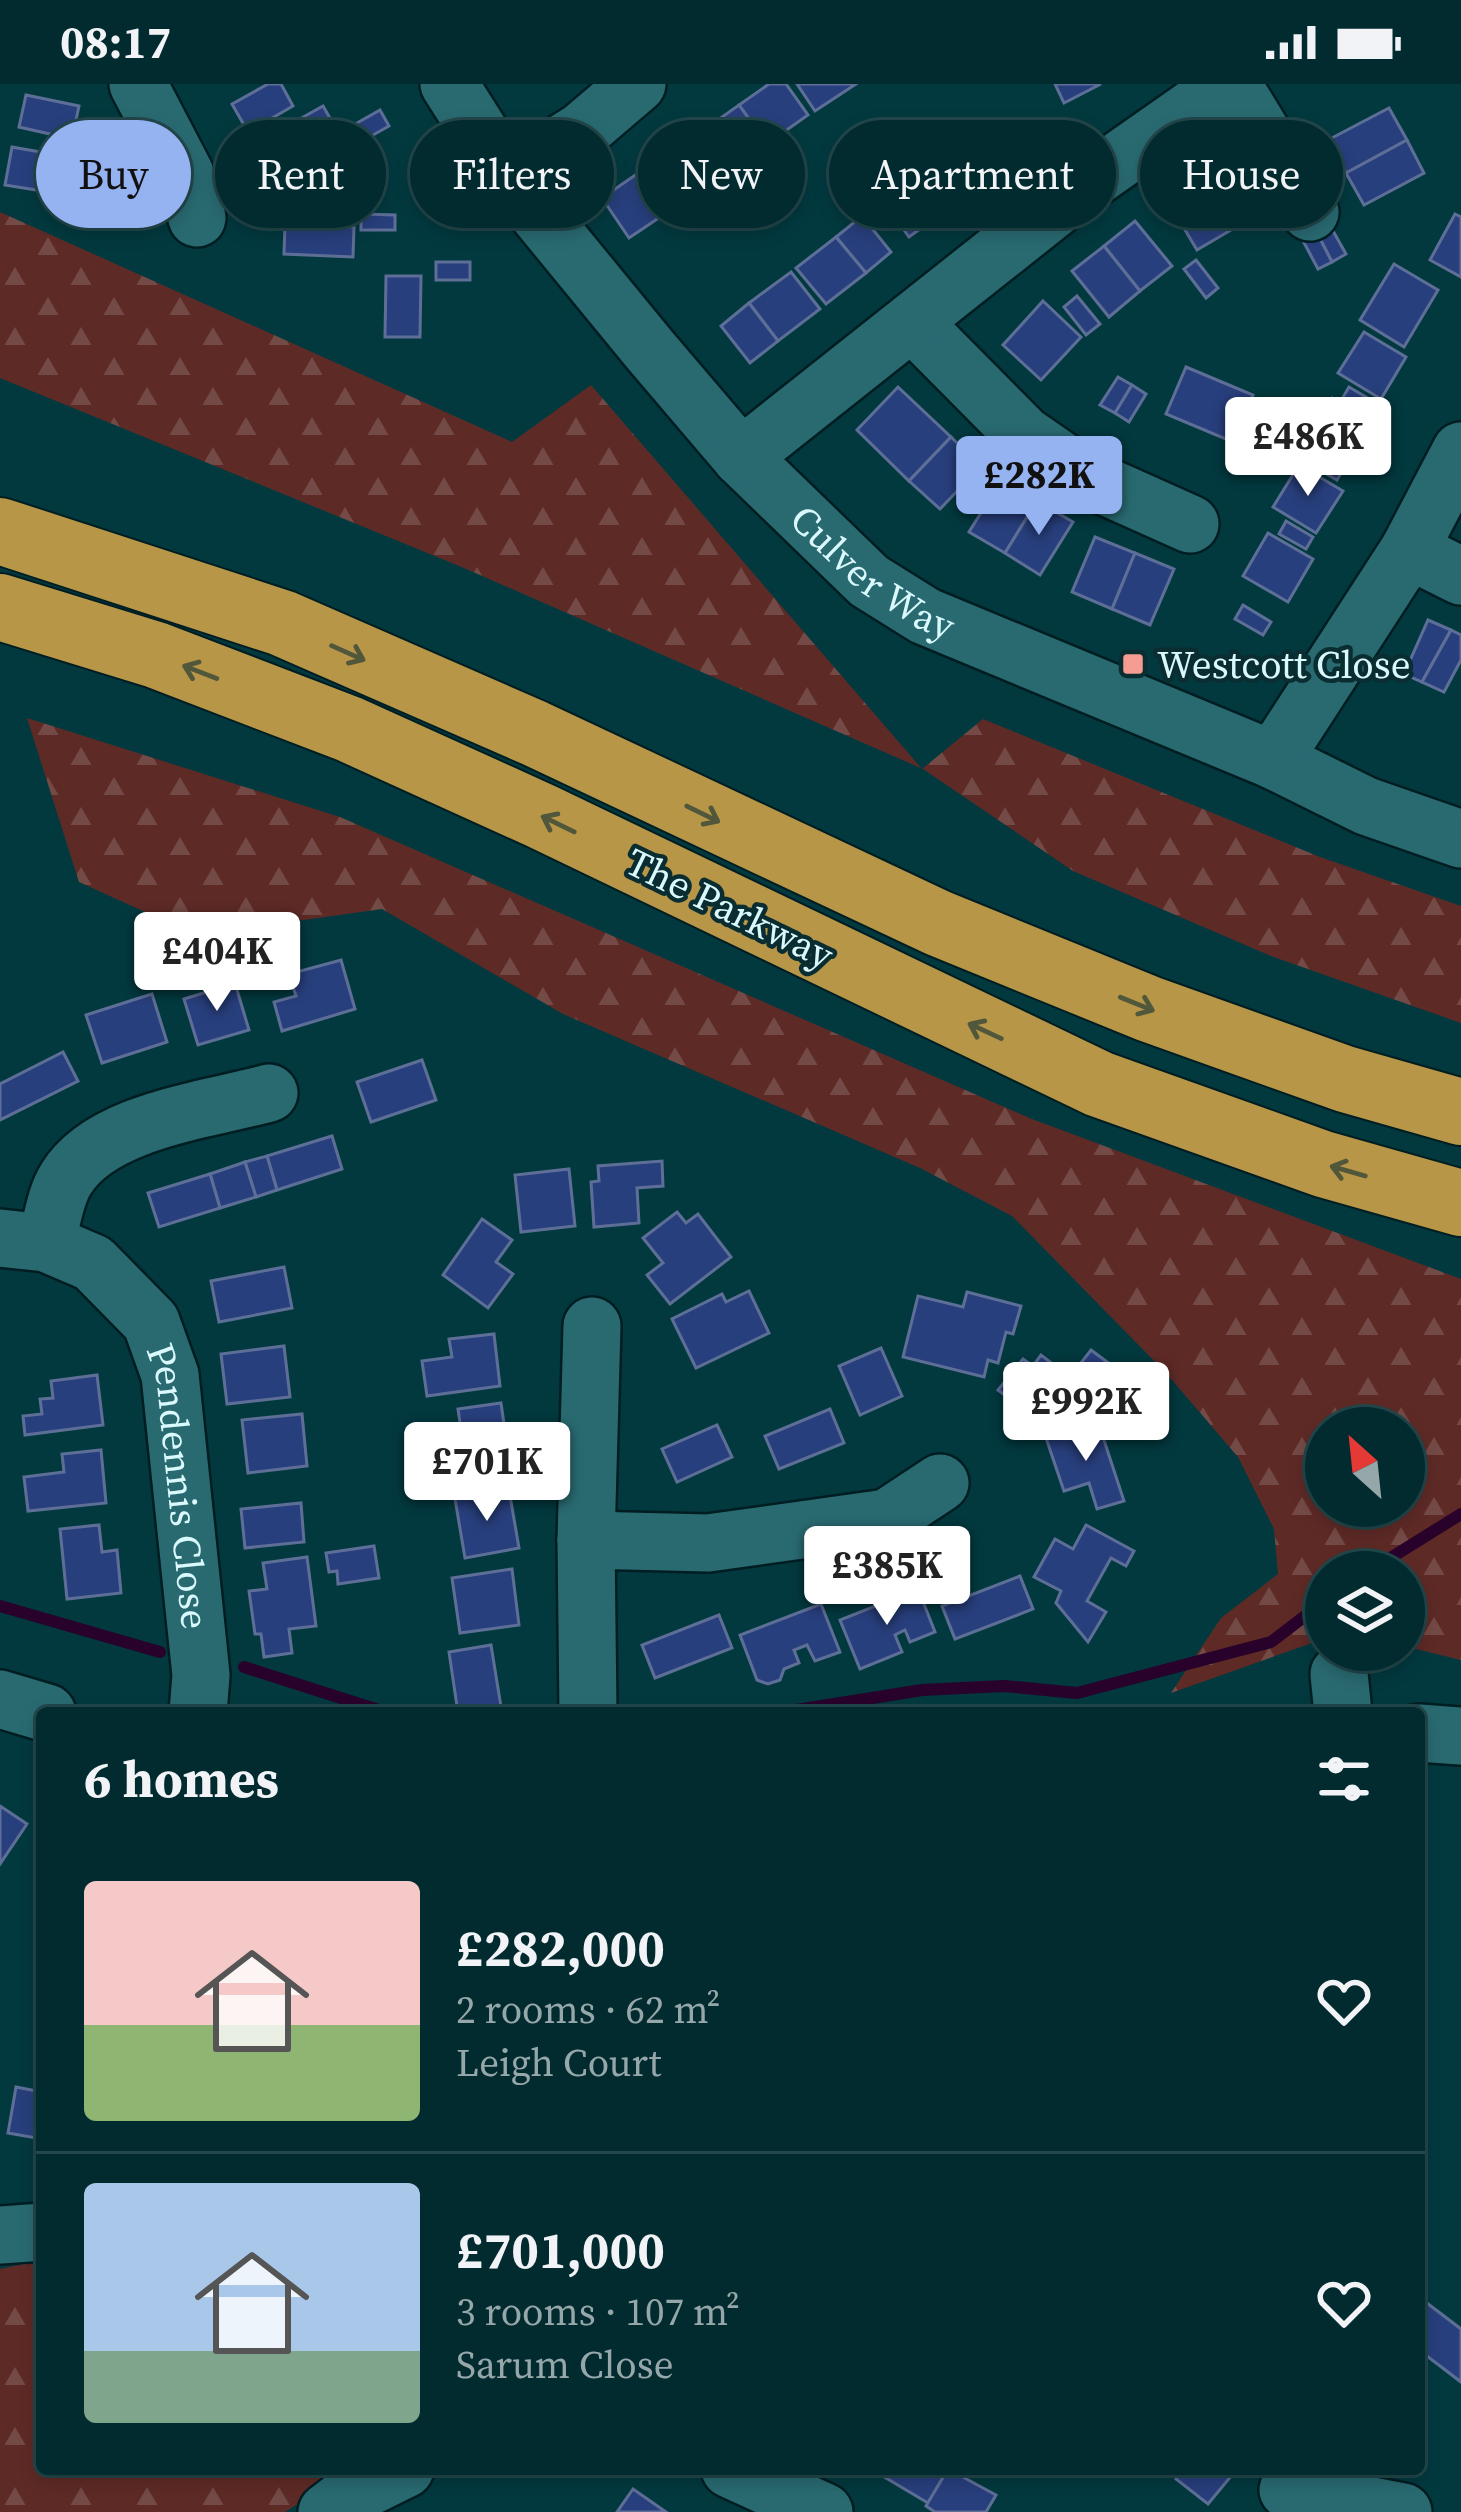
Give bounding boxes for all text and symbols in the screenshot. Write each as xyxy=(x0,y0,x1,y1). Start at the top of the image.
text: 08:17 xyxy=(60,11,171,73)
chip: Buy xyxy=(36,120,191,228)
chip: Rent xyxy=(215,120,386,228)
chip: Filters xyxy=(410,120,614,228)
chip: New xyxy=(638,120,805,228)
chip: Apartment xyxy=(829,120,1116,228)
chip: House xyxy=(1140,120,1343,228)
pin: £486K xyxy=(1224,397,1392,499)
text: £486K xyxy=(1252,409,1364,462)
pin: £282K xyxy=(955,436,1123,538)
text: £282K xyxy=(983,448,1095,501)
street label: Culver Way xyxy=(779,493,963,652)
place label: Westcott Close xyxy=(1157,638,1411,691)
one-way arrow xyxy=(329,643,365,665)
marker: Westcott Close xyxy=(1120,651,1146,677)
one-way arrow xyxy=(182,659,219,681)
one-way arrow xyxy=(685,804,720,827)
one-way arrow xyxy=(541,812,577,835)
street label: The Parkway xyxy=(617,835,842,982)
pin: £404K xyxy=(133,912,301,1014)
text: £404K xyxy=(161,924,273,977)
one-way arrow xyxy=(1118,994,1155,1016)
one-way arrow xyxy=(968,1019,1004,1041)
one-way arrow xyxy=(1330,1159,1368,1181)
street label: Pendennis Close xyxy=(134,1336,222,1632)
pin: £992K xyxy=(1002,1362,1170,1464)
text: £992K xyxy=(1030,1374,1142,1427)
north arrow xyxy=(1305,1407,1425,1527)
map controls xyxy=(1305,1407,1425,1671)
pin: £701K xyxy=(403,1422,571,1524)
text: £701K xyxy=(431,1434,543,1487)
pin: £385K xyxy=(803,1526,971,1628)
text: £385K xyxy=(831,1538,943,1591)
button: layers xyxy=(1305,1551,1425,1671)
text: 6 homes xyxy=(84,1744,279,1814)
icon: filters xyxy=(1311,1746,1377,1812)
text: £282,000 xyxy=(456,1913,665,1983)
icon: home xyxy=(180,1929,324,2073)
icon: heart xyxy=(1311,1968,1377,2034)
text: 2 rooms · 62 m² xyxy=(456,1983,720,2036)
text: Leigh Court xyxy=(456,2036,661,2089)
text: £701,000 xyxy=(456,2215,665,2285)
icon: home xyxy=(180,2231,324,2375)
icon: heart xyxy=(1311,2270,1377,2336)
text: 3 rooms · 107 m² xyxy=(456,2285,740,2338)
text: Sarum Close xyxy=(456,2338,674,2391)

